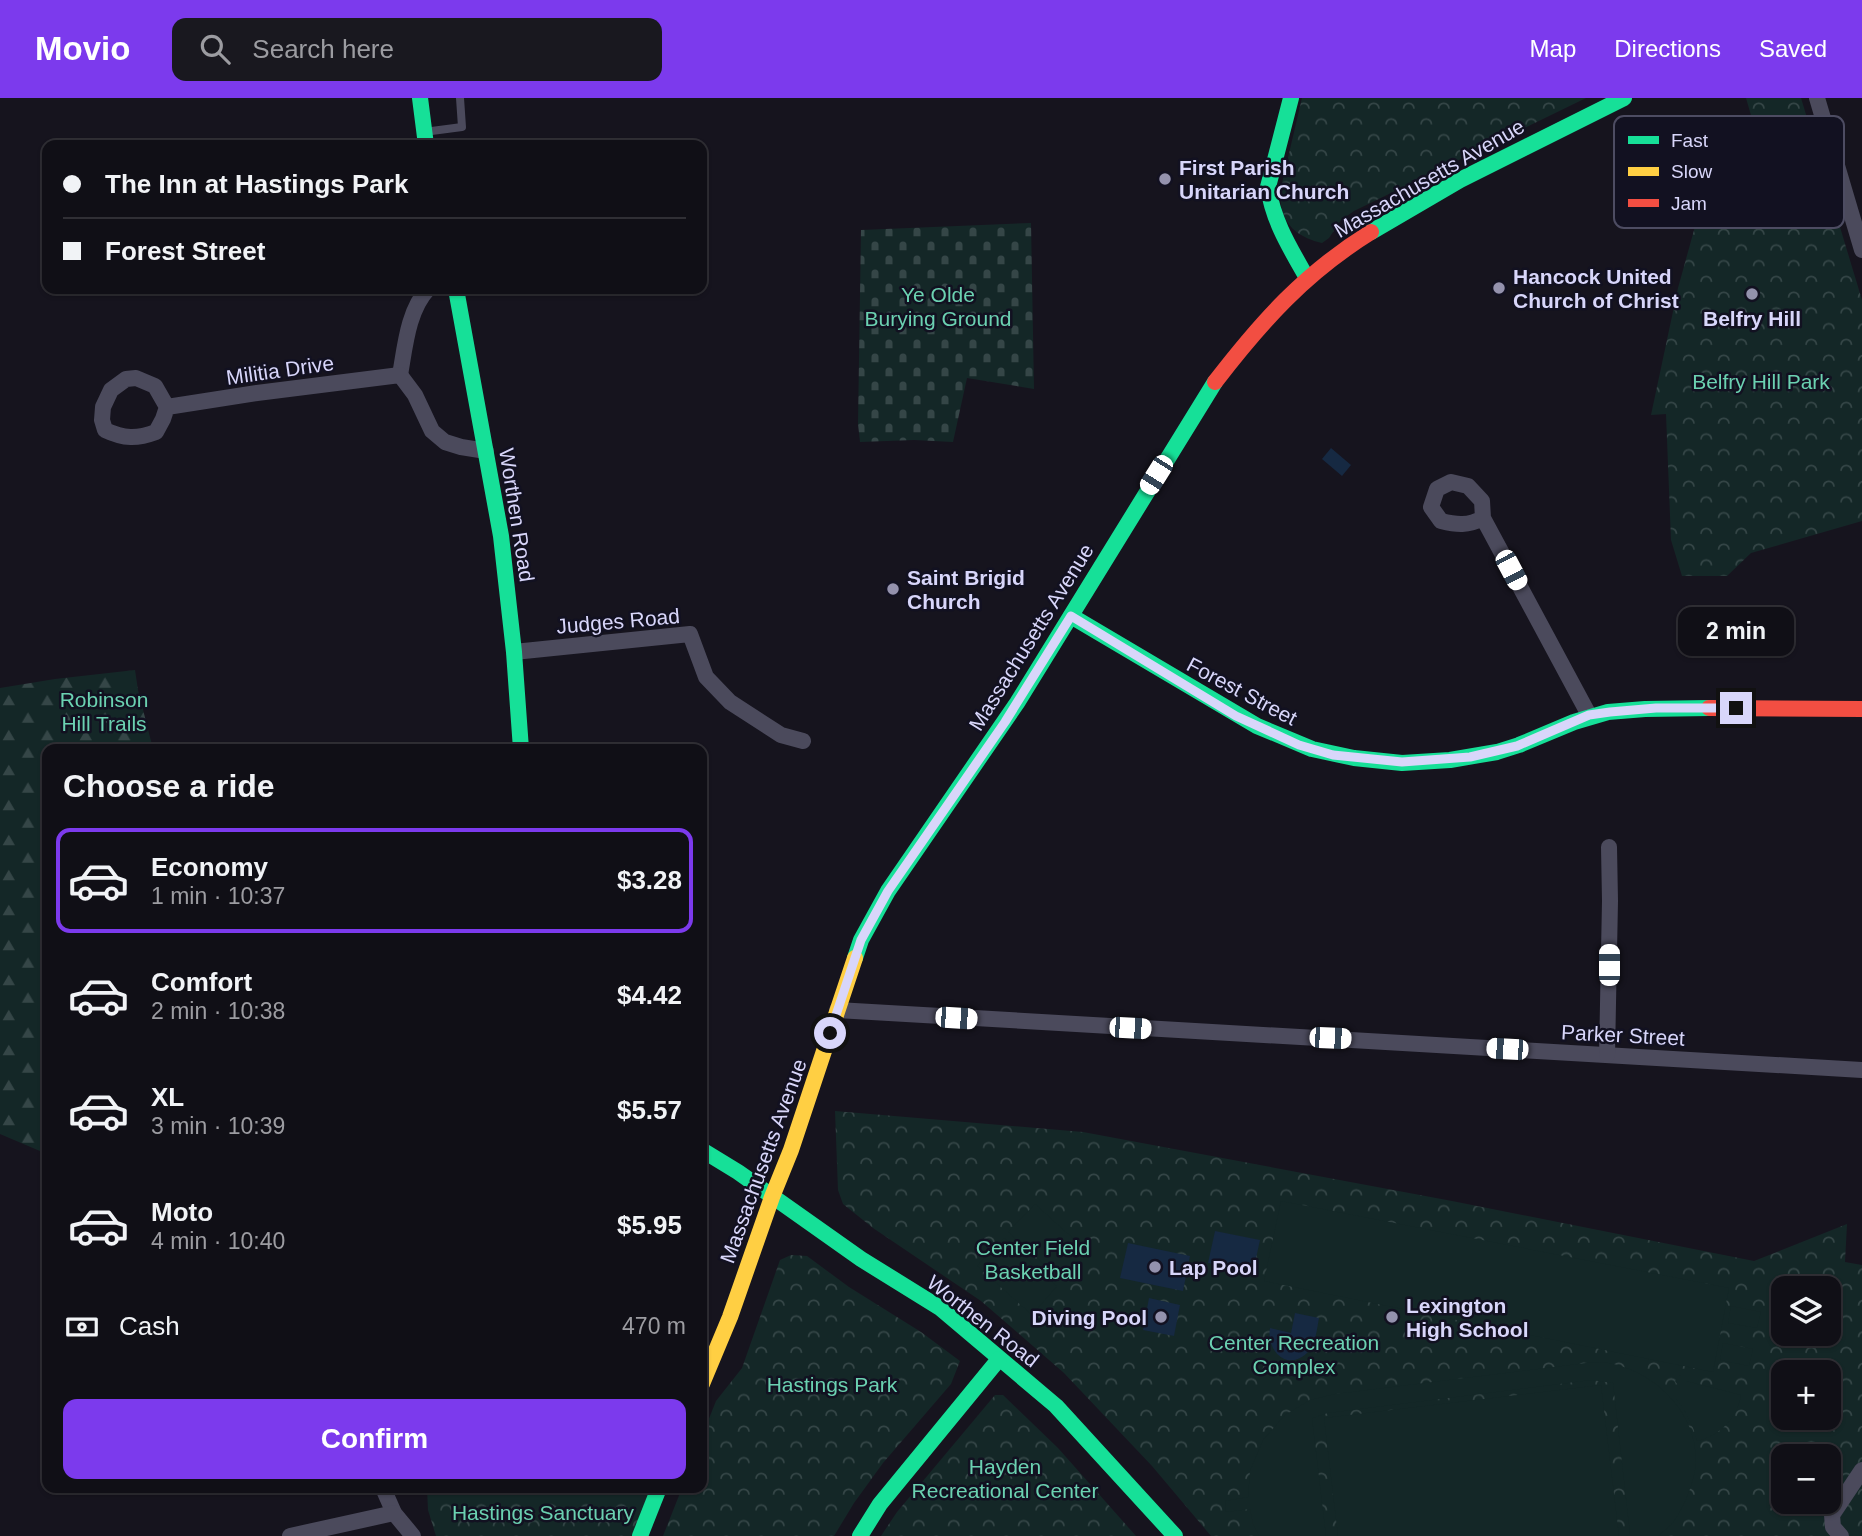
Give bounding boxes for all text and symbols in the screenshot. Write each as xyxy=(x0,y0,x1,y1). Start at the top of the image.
search box xyxy=(172,18,662,81)
text: Movio xyxy=(35,30,130,67)
icon: search xyxy=(196,30,234,68)
text: Search here xyxy=(252,34,394,64)
text: Map xyxy=(1530,35,1576,62)
text: Directions xyxy=(1614,35,1721,62)
text: Saved xyxy=(1759,35,1827,62)
street label: Massachusetts Avenue xyxy=(1330,114,1528,242)
legend xyxy=(1614,116,1844,228)
text: Fast xyxy=(1671,130,1709,151)
place label: First Parish Unitarian Church xyxy=(1179,156,1349,203)
text: Slow xyxy=(1671,161,1712,182)
text: The Inn at Hastings Park xyxy=(105,169,408,199)
marker: First Parish Unitarian Church xyxy=(1157,171,1173,187)
text: Jam xyxy=(1671,193,1707,214)
text: Forest Street xyxy=(105,236,265,266)
place label: Hancock United Church of Christ xyxy=(1513,265,1679,312)
marker: Hancock United Church of Christ xyxy=(1491,280,1507,296)
park label: Ye Olde Burying Ground xyxy=(864,283,1012,330)
marker: Belfry Hill xyxy=(1744,286,1760,302)
place label: Belfry Hill xyxy=(1703,307,1801,330)
street label: Militia Drive xyxy=(225,351,335,389)
park label: Belfry Hill Park xyxy=(1692,370,1830,393)
street label: Worthen Road xyxy=(495,447,539,583)
car xyxy=(1136,452,1177,498)
street label: Massachusetts Avenue xyxy=(964,539,1098,735)
car xyxy=(1492,547,1531,593)
place label: Saint Brigid Church xyxy=(907,566,1025,613)
marker: Saint Brigid Church xyxy=(885,581,901,597)
street label: Judges Road xyxy=(555,604,681,638)
callout: 2 min xyxy=(1678,606,1794,656)
text: 2 min xyxy=(1706,618,1766,644)
street label: Forest Street xyxy=(1183,652,1301,730)
park label: Robinson Hill Trails xyxy=(60,688,148,735)
route end xyxy=(1720,692,1752,724)
text: Choose a ride xyxy=(63,768,275,804)
icon: car xyxy=(67,849,130,912)
text: Economy xyxy=(151,852,268,882)
text: $3.28 xyxy=(617,865,682,895)
text: 1 min · 10:37 xyxy=(151,883,285,909)
car xyxy=(1599,944,1620,986)
icon: car xyxy=(67,964,130,1027)
text: Comfort xyxy=(151,967,252,997)
text: $4.42 xyxy=(617,980,682,1010)
text: 2 min · 10:38 xyxy=(151,998,285,1024)
car xyxy=(935,1006,978,1030)
car xyxy=(1109,1016,1152,1040)
route start xyxy=(814,1017,846,1049)
street label: Parker Street xyxy=(1561,1020,1686,1050)
car xyxy=(1309,1027,1352,1049)
car xyxy=(1486,1037,1529,1061)
street label: Massachusetts Avenue xyxy=(715,1056,811,1266)
icon: car xyxy=(67,1079,130,1142)
text: XL xyxy=(151,1082,184,1112)
text: $5.57 xyxy=(617,1095,682,1125)
text: 3 min · 10:39 xyxy=(151,1113,285,1139)
icon: car xyxy=(67,1194,130,1257)
text: Moto xyxy=(151,1197,213,1227)
text: $5.95 xyxy=(617,1210,682,1240)
text: 4 min · 10:40 xyxy=(151,1228,285,1254)
park label: Center Field Basketball xyxy=(976,1236,1090,1283)
place label: Lap Pool xyxy=(1169,1256,1258,1279)
marker: Lap Pool xyxy=(1147,1259,1163,1275)
street label: Worthen Road xyxy=(923,1270,1043,1372)
map controls xyxy=(1771,1276,1841,1514)
button: layers xyxy=(1771,1276,1841,1346)
place label: Lexington High School xyxy=(1406,1294,1529,1341)
place label: Diving Pool xyxy=(1032,1306,1147,1329)
icon: cash xyxy=(63,1308,101,1346)
marker: Diving Pool xyxy=(1153,1309,1169,1325)
marker: Lexington High School xyxy=(1384,1309,1400,1325)
text: Cash xyxy=(119,1311,180,1341)
text: 470 m xyxy=(622,1313,686,1339)
park label: Center Recreation Complex xyxy=(1209,1331,1379,1378)
button: + xyxy=(1771,1360,1841,1430)
park label: Hastings Park xyxy=(767,1373,898,1396)
button: Confirm xyxy=(63,1399,686,1479)
button: − xyxy=(1771,1444,1841,1514)
park label: Hayden Recreational Center xyxy=(912,1455,1098,1502)
park label: Hastings Sanctuary xyxy=(452,1501,635,1524)

